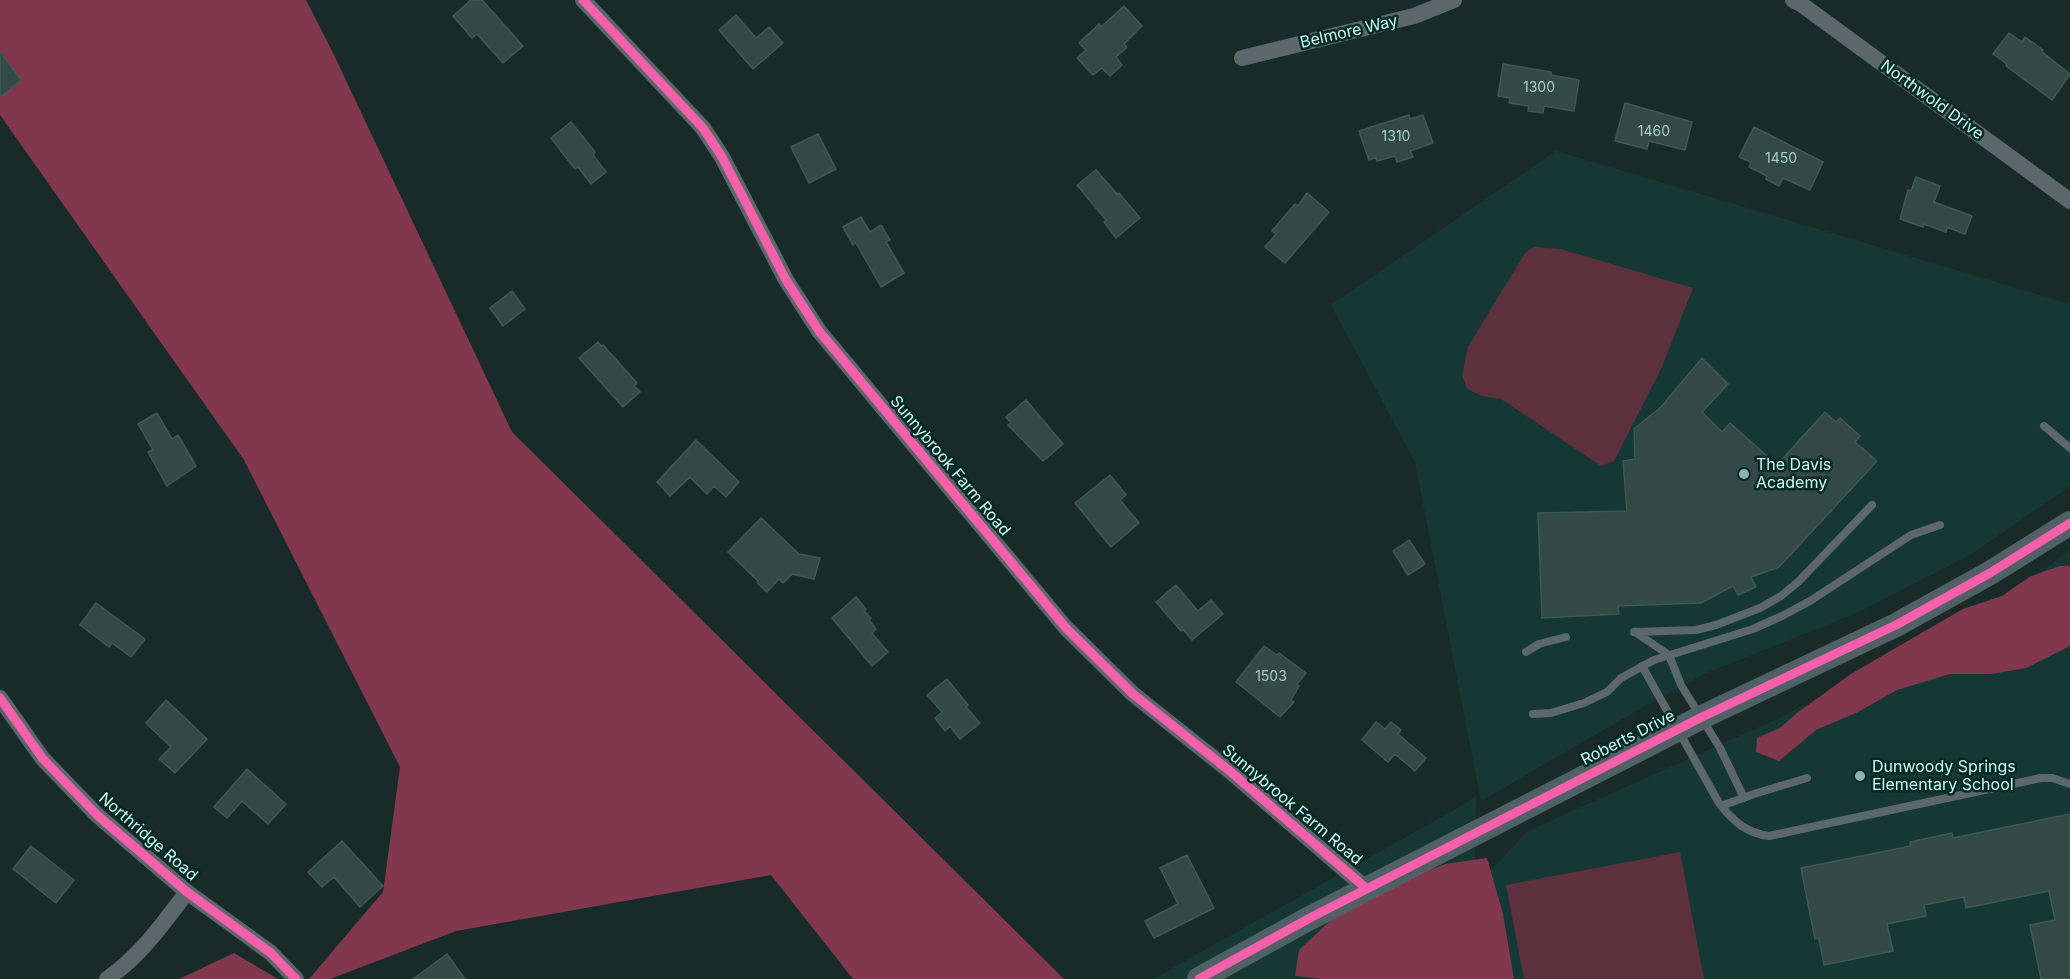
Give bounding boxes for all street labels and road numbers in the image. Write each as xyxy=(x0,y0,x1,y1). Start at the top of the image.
street label: Belmore Way xyxy=(1298,11,1400,53)
street label: Northwold Drive xyxy=(1877,56,1987,144)
street label: Sunnybrook Farm Road xyxy=(886,392,1014,540)
street label: Roberts Drive xyxy=(1578,706,1678,770)
street label: Sunnybrook Farm Road xyxy=(1218,741,1366,869)
street label: Northridge Road xyxy=(95,789,201,885)

